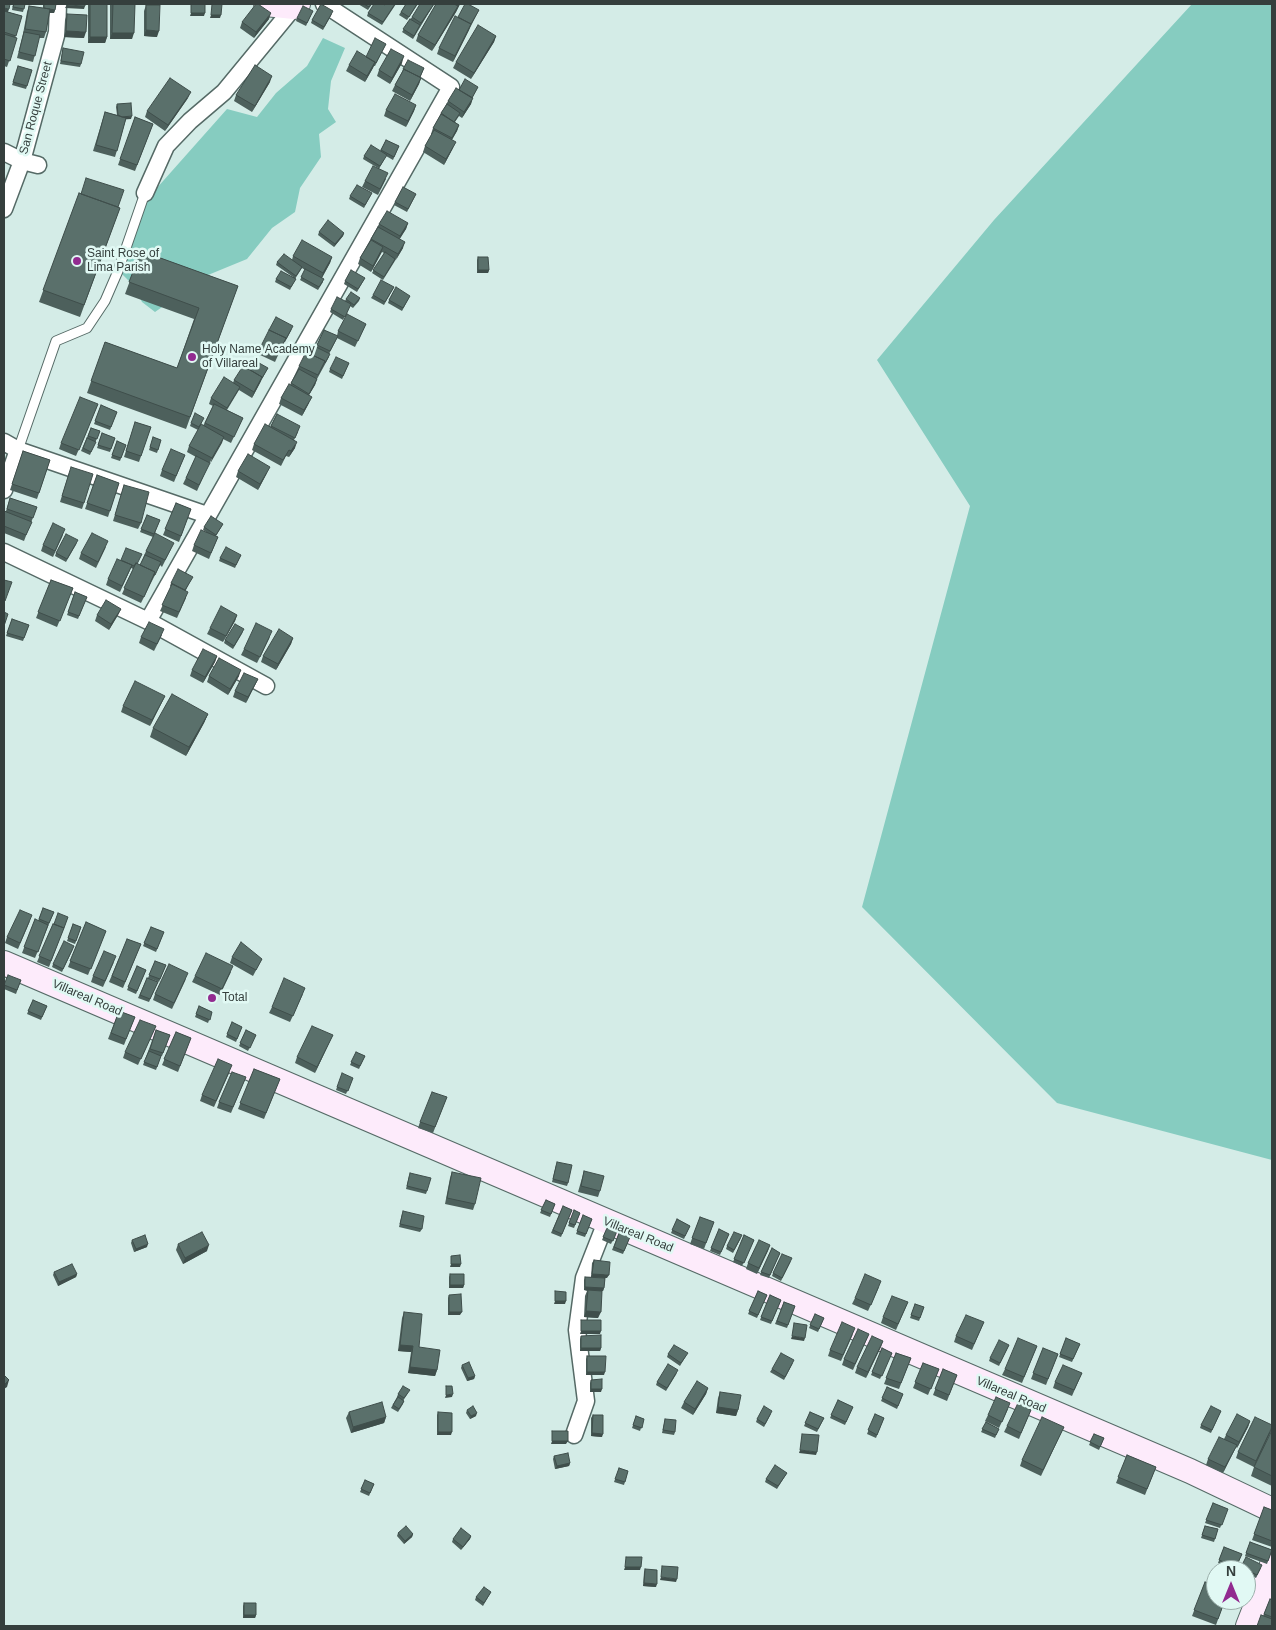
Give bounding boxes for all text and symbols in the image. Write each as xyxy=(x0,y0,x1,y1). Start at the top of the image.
street label: San Roque Street xyxy=(17,60,55,156)
place label: Saint Rose of Lima Parish xyxy=(87,247,159,275)
marker: Saint Rose of Lima Parish xyxy=(71,255,83,267)
place label: Holy Name Academy of Villareal xyxy=(202,343,315,371)
marker: Holy Name Academy of Villareal xyxy=(186,351,198,363)
street label: Villareal Road xyxy=(50,977,124,1019)
place label: Total xyxy=(222,991,247,1005)
marker: Total xyxy=(206,992,218,1004)
street label: Villareal Road xyxy=(601,1214,675,1256)
street label: Villareal Road xyxy=(974,1374,1048,1416)
north arrow xyxy=(1206,1560,1256,1610)
text: N xyxy=(1226,1563,1236,1579)

